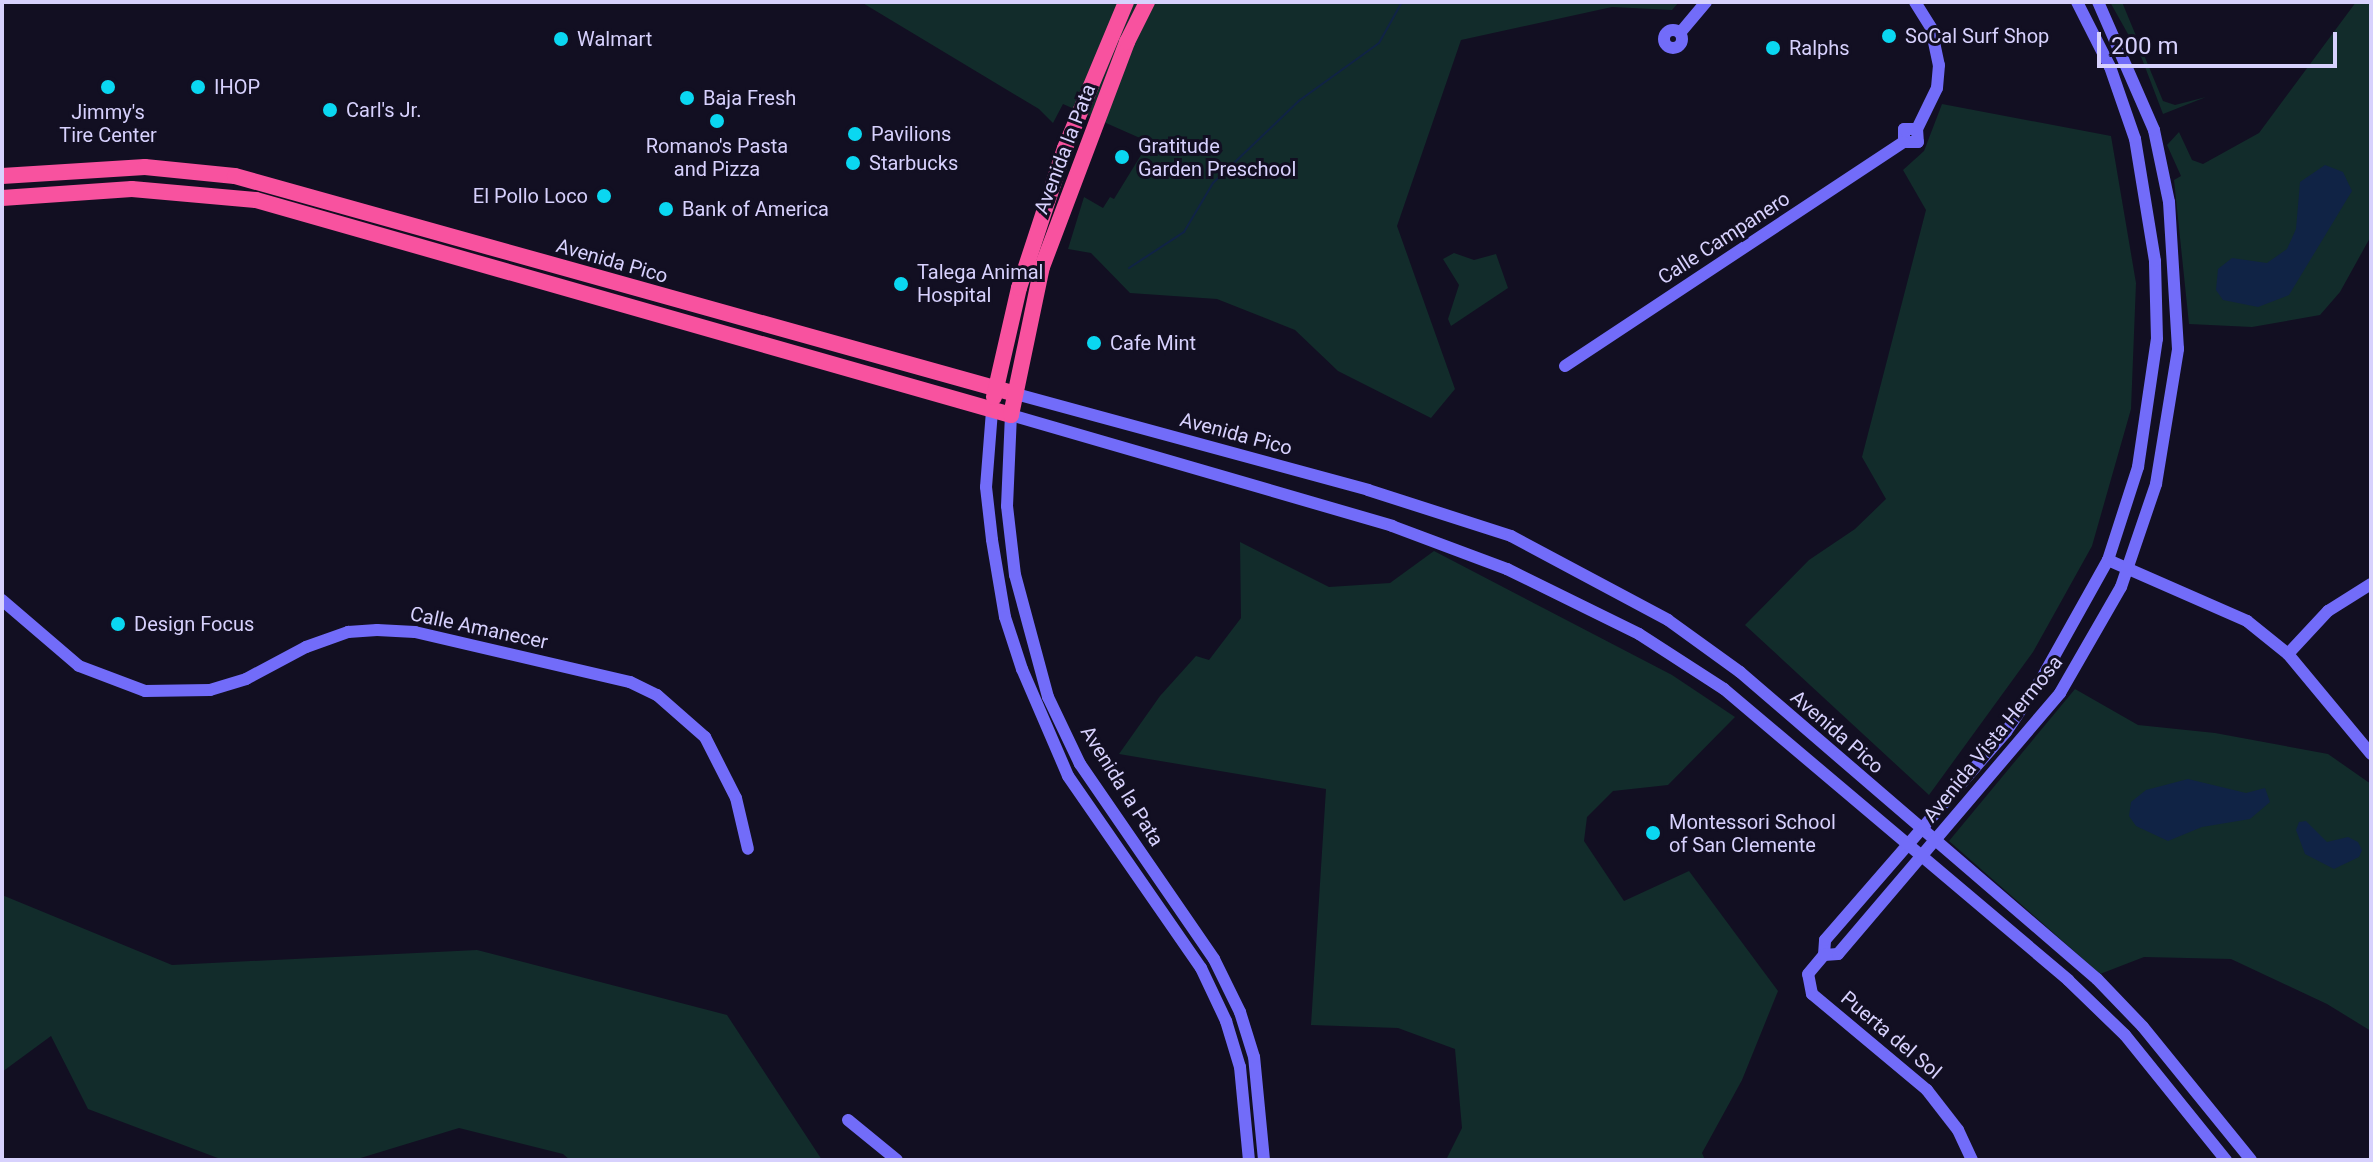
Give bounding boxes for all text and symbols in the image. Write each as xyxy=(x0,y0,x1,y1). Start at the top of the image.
scale bar xyxy=(2101,16,2341,66)
place label: SoCal Surf Shop xyxy=(1905,24,2049,48)
place label: Walmart xyxy=(577,27,652,51)
marker: SoCal Surf Shop xyxy=(1880,27,1898,45)
marker: Walmart xyxy=(552,30,570,48)
text: 200 m xyxy=(2111,32,2178,60)
place label: Ralphs xyxy=(1789,36,1850,60)
marker: Ralphs xyxy=(1764,39,1782,57)
place label: IHOP xyxy=(214,75,260,99)
marker: Jimmy's Tire Center xyxy=(99,78,117,96)
marker: IHOP xyxy=(189,78,207,96)
street label: Avenida la Pata xyxy=(1029,81,1101,217)
place label: Baja Fresh xyxy=(703,86,796,110)
marker: Baja Fresh xyxy=(678,89,696,107)
place label: Carl's Jr. xyxy=(346,98,421,122)
place label: Jimmy's Tire Center xyxy=(59,100,157,147)
marker: Carl's Jr. xyxy=(321,101,339,119)
marker: Romano's Pasta and Pizza xyxy=(708,112,726,130)
place label: Pavilions xyxy=(871,122,951,146)
marker: Pavilions xyxy=(846,125,864,143)
place label: Romano's Pasta and Pizza xyxy=(646,134,788,181)
place label: Gratitude Garden Preschool xyxy=(1138,134,1296,181)
marker: Gratitude Garden Preschool xyxy=(1113,148,1131,166)
place label: Starbucks xyxy=(869,151,958,175)
marker: Starbucks xyxy=(844,154,862,172)
place label: El Pollo Loco xyxy=(473,184,588,208)
street label: Calle Campanero xyxy=(1654,186,1794,290)
marker: El Pollo Loco xyxy=(595,187,613,205)
place label: Bank of America xyxy=(682,197,829,221)
marker: Bank of America xyxy=(657,200,675,218)
street label: Avenida Pico xyxy=(553,234,671,288)
place label: Talega Animal Hospital xyxy=(917,260,1043,307)
marker: Talega Animal Hospital xyxy=(892,275,910,293)
place label: Cafe Mint xyxy=(1110,331,1196,355)
marker: Cafe Mint xyxy=(1085,334,1103,352)
street label: Avenida Pico xyxy=(1177,408,1295,460)
street label: Calle Amanecer xyxy=(408,602,550,654)
place label: Design Focus xyxy=(134,612,254,636)
marker: Design Focus xyxy=(109,615,127,633)
street label: Avenida Vista Hermosa xyxy=(1918,651,2068,827)
street label: Avenida Pico xyxy=(1786,685,1888,779)
street label: Avenida la Pata xyxy=(1075,721,1169,851)
place label: Montessori School of San Clemente xyxy=(1669,810,1836,857)
marker: Montessori School of San Clemente xyxy=(1644,824,1662,842)
street label: Puerta del Sol xyxy=(1836,986,1946,1084)

